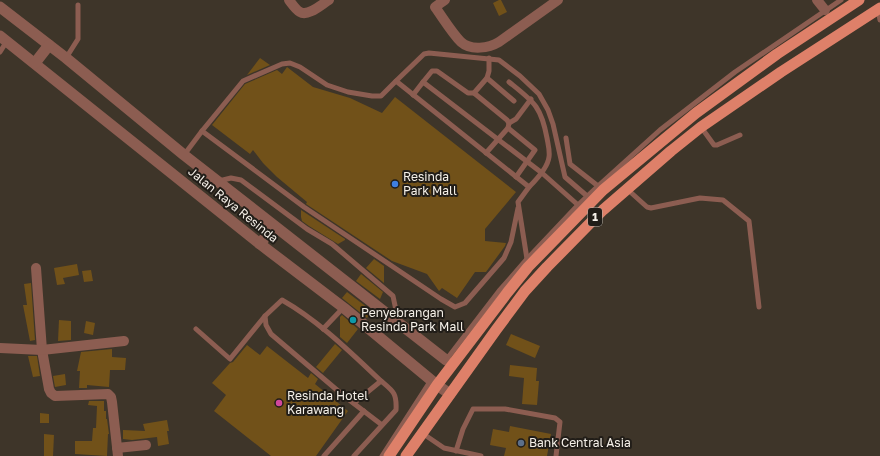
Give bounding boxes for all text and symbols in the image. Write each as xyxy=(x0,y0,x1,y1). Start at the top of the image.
street label: Jalan Raya Resinda xyxy=(185,164,281,245)
place label: Resinda Park Mall xyxy=(403,169,457,198)
marker: Resinda Park Mall xyxy=(390,179,400,189)
road number: 1 xyxy=(588,208,602,226)
place label: Penyebrangan Resinda Park Mall xyxy=(361,305,464,334)
marker: Penyebrangan Resinda Park Mall xyxy=(348,315,358,325)
place label: Resinda Hotel Karawang xyxy=(287,388,368,417)
marker: Resinda Hotel Karawang xyxy=(274,398,284,408)
place label: Bank Central Asia xyxy=(529,435,631,450)
marker: Bank Central Asia xyxy=(516,438,526,448)

